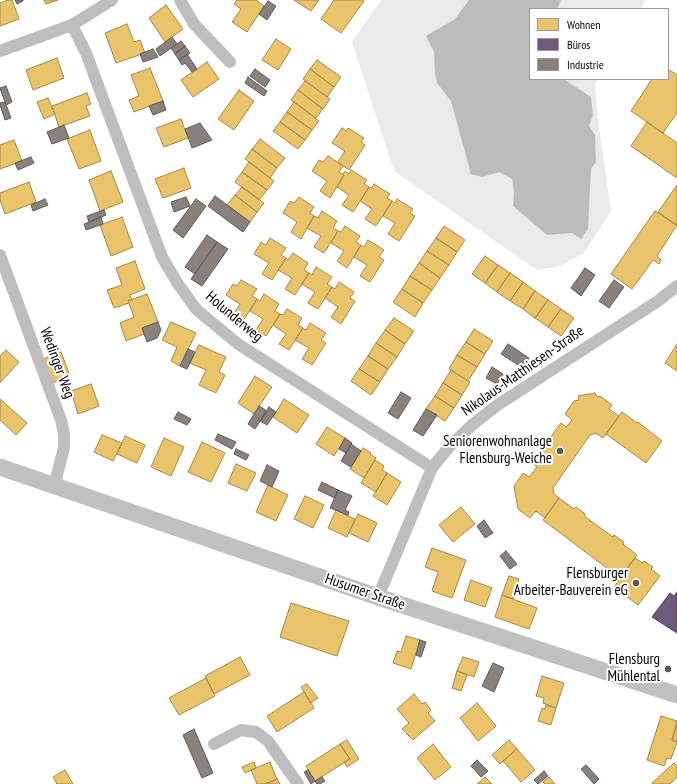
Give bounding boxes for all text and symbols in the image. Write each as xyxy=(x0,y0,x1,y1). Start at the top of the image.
legend xyxy=(529,8,669,80)
text: Wohnen xyxy=(567,17,601,32)
text: Büros xyxy=(567,37,590,52)
text: Industrie xyxy=(567,57,604,72)
street label: Holunderweg xyxy=(202,288,266,346)
street label: Nikolaus-Matthiesen-Straße xyxy=(458,322,588,420)
street label: Wedinger Weg xyxy=(36,325,78,401)
place label: Seniorenwohnanlage Flensburg-Weiche xyxy=(443,433,552,468)
marker: Seniorenwohnanlage Flensburg-Weiche xyxy=(555,446,565,456)
place label: Flensburger Arbeiter-Bauverein eG xyxy=(514,565,628,600)
street label: Husumer Straße xyxy=(323,570,407,614)
marker: Flensburger Arbeiter-Bauverein eG xyxy=(631,578,641,588)
place label: Flensburg Mühlental xyxy=(607,651,660,686)
marker: Flensburg Mühlental xyxy=(663,664,673,674)

